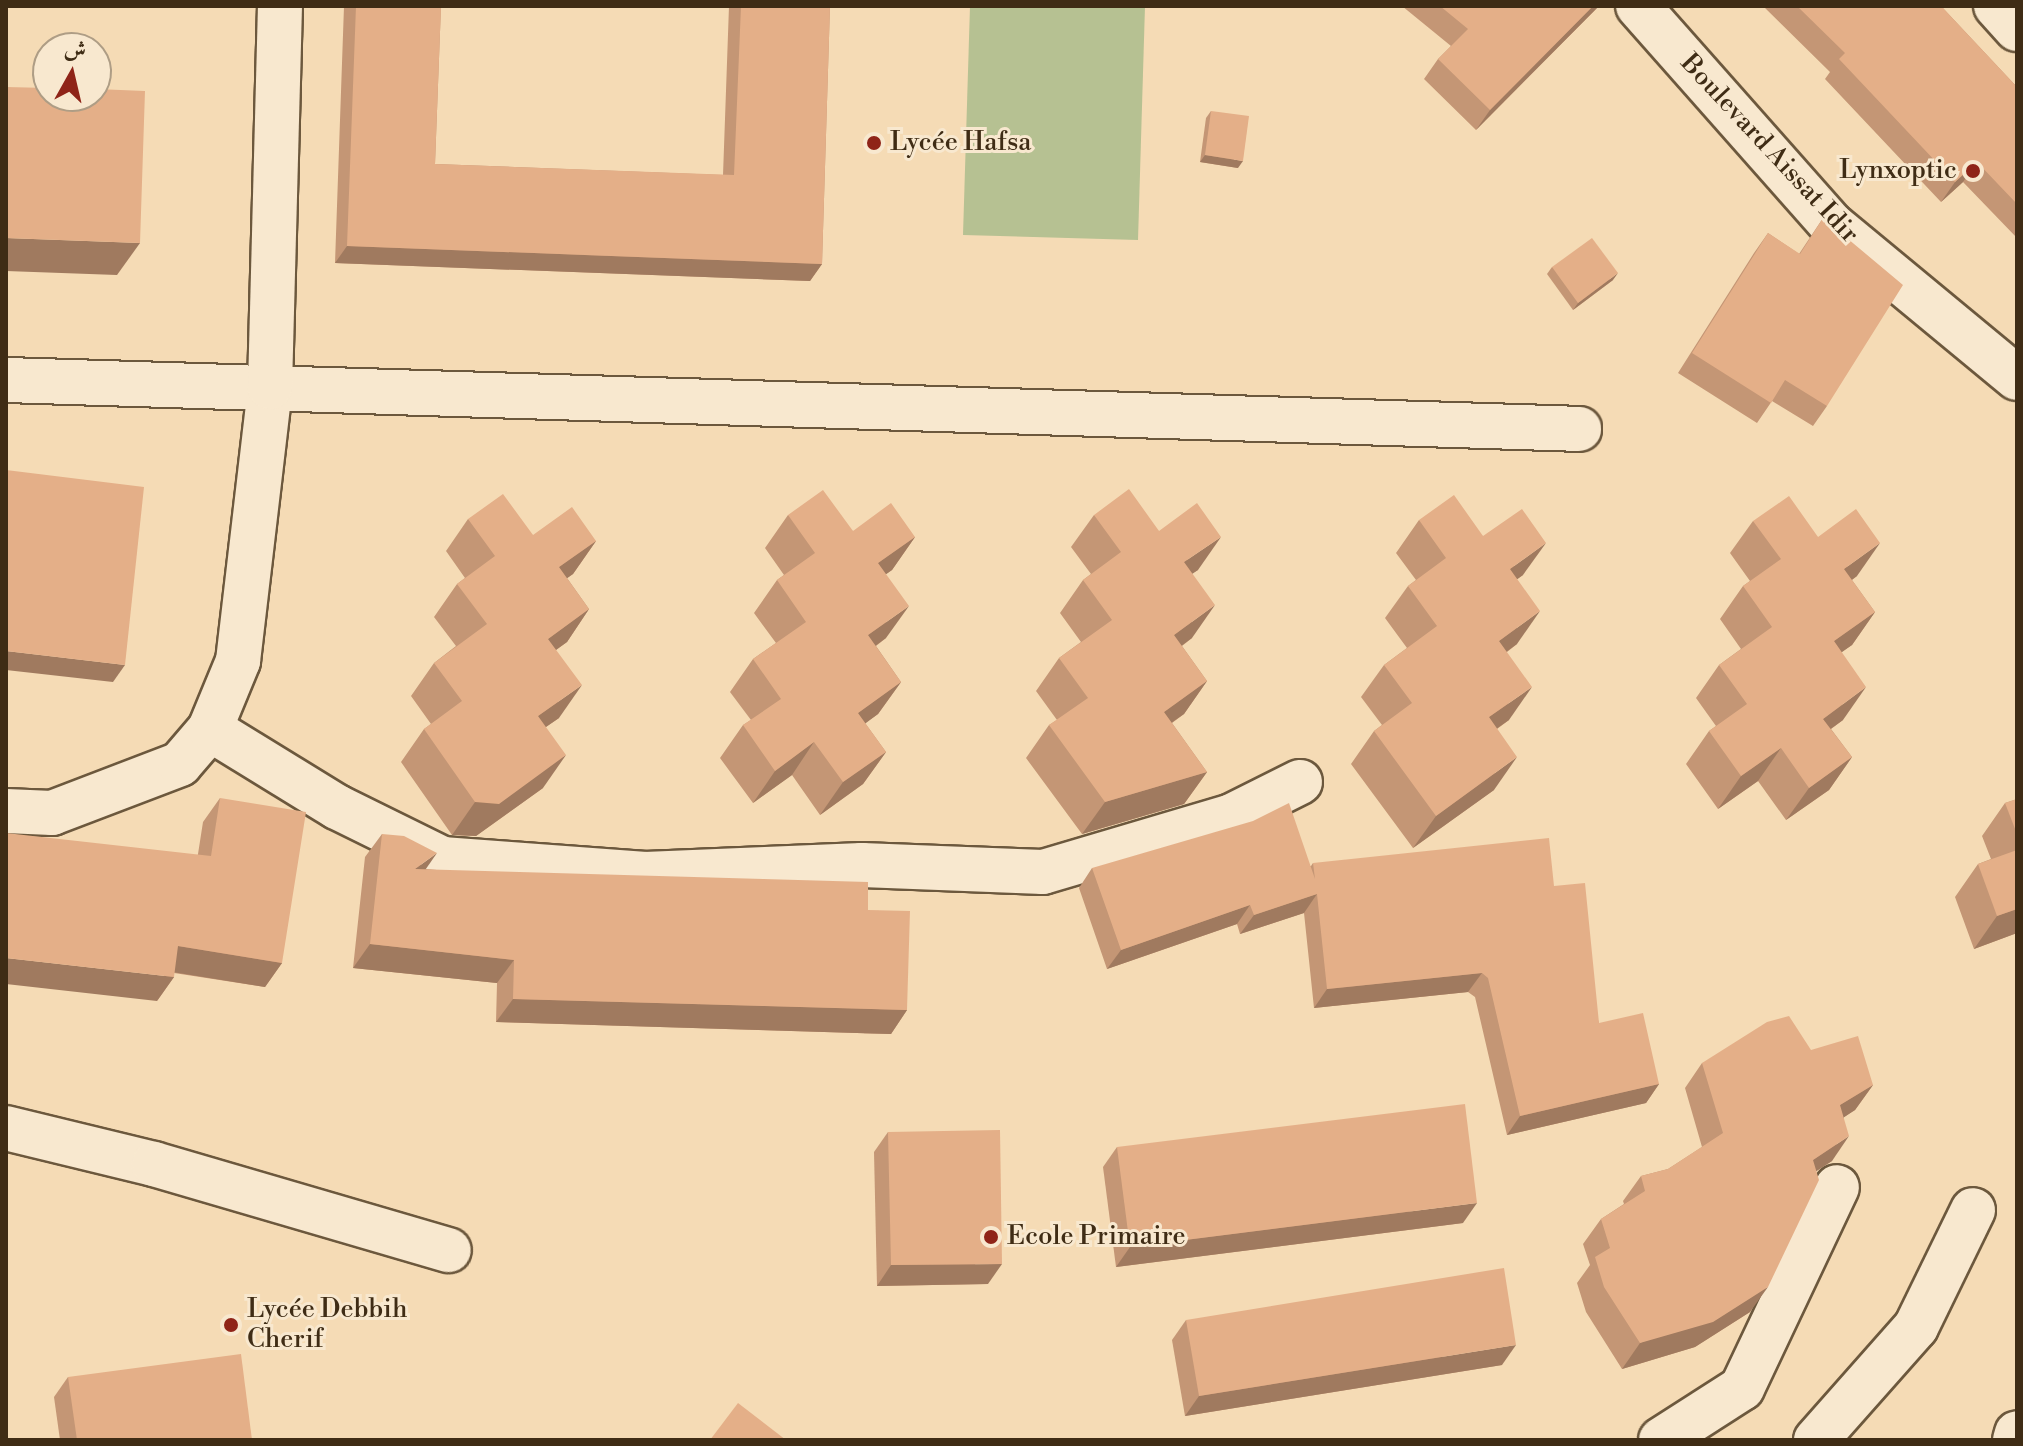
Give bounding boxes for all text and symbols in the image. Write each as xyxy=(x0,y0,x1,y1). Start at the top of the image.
north arrow xyxy=(32,32,112,112)
text: ش xyxy=(62,35,88,65)
street label: Boulevard Aissat Idir xyxy=(1673,48,1865,250)
place label: Lycée Hafsa xyxy=(890,127,1031,159)
marker: Lycée Hafsa xyxy=(865,134,883,152)
place label: Lynxoptic xyxy=(1839,155,1957,187)
marker: Lynxoptic xyxy=(1964,162,1982,180)
place label: Ecole Primaire xyxy=(1007,1221,1186,1253)
marker: Ecole Primaire xyxy=(982,1228,1000,1246)
place label: Lycée Debbih Cherif xyxy=(247,1294,407,1356)
marker: Lycée Debbih Cherif xyxy=(222,1316,240,1334)

